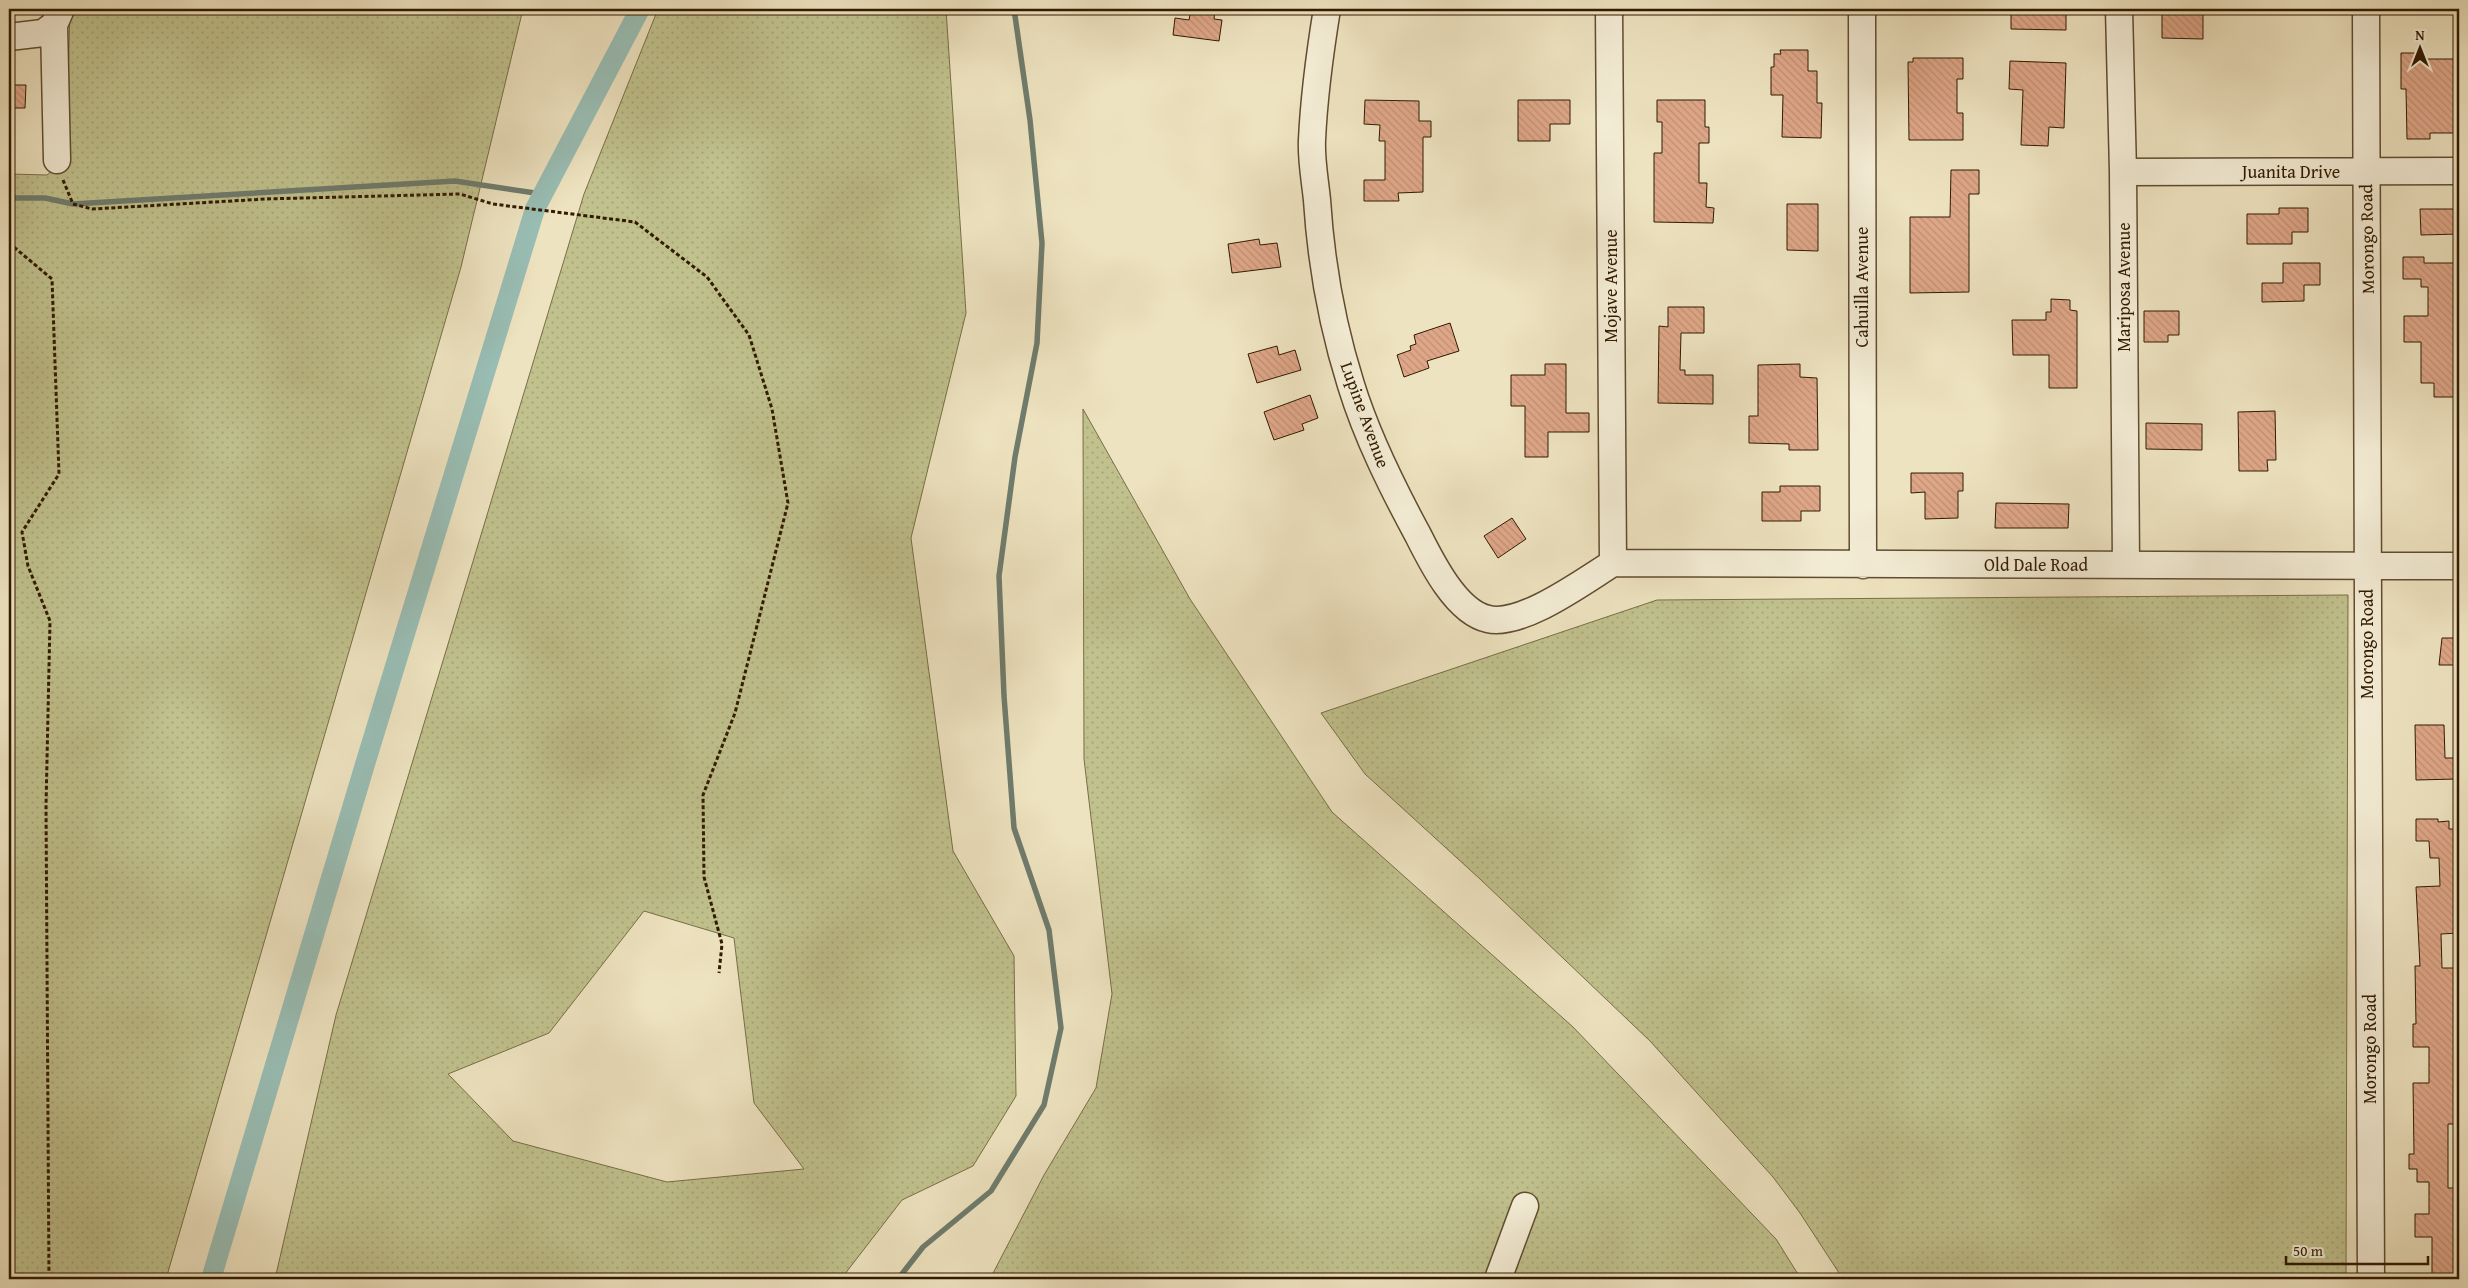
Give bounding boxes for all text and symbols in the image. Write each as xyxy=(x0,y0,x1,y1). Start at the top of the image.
north arrow xyxy=(2396,22,2446,72)
text: N xyxy=(2415,25,2425,45)
street label: Juanita Drive xyxy=(2240,158,2340,185)
street label: Morongo Road xyxy=(2352,183,2381,294)
street label: Mariposa Avenue xyxy=(2110,222,2137,352)
street label: Cahuilla Avenue xyxy=(1848,226,1875,348)
street label: Mojave Avenue xyxy=(1597,229,1624,343)
street label: Lupine Avenue xyxy=(1334,358,1397,472)
street label: Old Dale Road xyxy=(1984,551,2088,578)
street label: Morongo Road xyxy=(2353,589,2380,699)
street label: Morongo Road xyxy=(2356,994,2383,1104)
scale bar xyxy=(2286,1233,2428,1265)
text: 50 m xyxy=(2293,1240,2324,1261)

